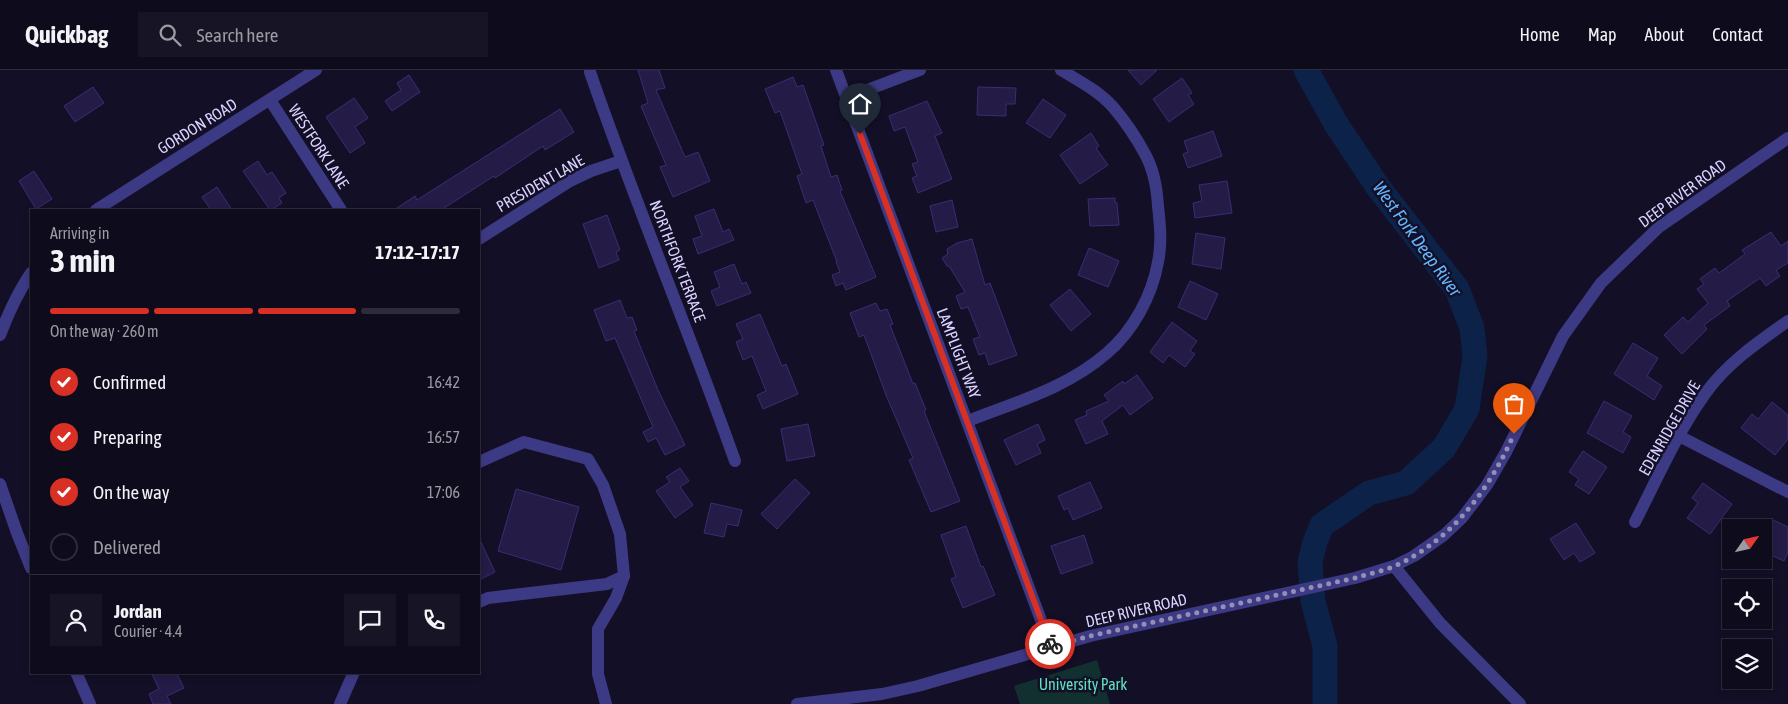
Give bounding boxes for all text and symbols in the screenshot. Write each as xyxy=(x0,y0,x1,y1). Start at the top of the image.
search box xyxy=(138,12,488,57)
text: Quickbag xyxy=(25,21,108,48)
icon: search xyxy=(156,21,184,49)
text: Search here xyxy=(196,24,278,46)
text: Home xyxy=(1520,24,1560,45)
text: Map xyxy=(1588,24,1617,45)
text: About xyxy=(1645,24,1684,45)
text: Contact xyxy=(1712,24,1763,45)
pin xyxy=(839,83,881,134)
icon: home xyxy=(846,90,874,118)
street label: GORDON ROAD xyxy=(154,95,240,157)
street label: WESTFORK LANE xyxy=(285,101,353,191)
street label: PRESIDENT LANE xyxy=(493,151,587,215)
street label: DEEP RIVER ROAD xyxy=(1635,155,1729,231)
water label: West Fork Deep River xyxy=(1369,177,1466,301)
street label: NORTHFORK TERRACE xyxy=(647,198,710,324)
text: Arriving in xyxy=(50,224,110,242)
text: 17:12–17:17 xyxy=(375,241,460,263)
text: 3 min xyxy=(50,242,115,279)
street label: LAMPLIGHT WAY xyxy=(934,305,985,402)
text: On the way · 260 m xyxy=(50,322,159,340)
icon: check xyxy=(50,368,78,396)
text: Confirmed xyxy=(93,371,166,393)
text: 16:42 xyxy=(427,373,460,391)
street label: EDENRIDGE DRIVE xyxy=(1635,377,1703,479)
pin xyxy=(1493,383,1535,434)
icon: bag xyxy=(1500,390,1528,418)
icon: check xyxy=(50,423,78,451)
text: Preparing xyxy=(93,426,162,448)
text: 16:57 xyxy=(427,428,460,446)
icon: check xyxy=(50,478,78,506)
text: On the way xyxy=(93,481,170,503)
text: 17:06 xyxy=(427,483,460,501)
north arrow xyxy=(1722,519,1772,569)
map controls xyxy=(1722,519,1772,689)
text: Delivered xyxy=(93,536,161,558)
button: locate xyxy=(1722,579,1772,629)
street label: DEEP RIVER ROAD xyxy=(1084,590,1188,630)
button: person xyxy=(50,594,102,646)
button: chat xyxy=(344,594,396,646)
button: phone xyxy=(408,594,460,646)
text: Jordan xyxy=(114,600,162,622)
courier xyxy=(1025,619,1075,669)
text: Courier · 4.4 xyxy=(114,622,183,640)
icon: bike xyxy=(1036,630,1064,658)
button: layers xyxy=(1722,639,1772,689)
park label: University Park xyxy=(1039,675,1127,694)

